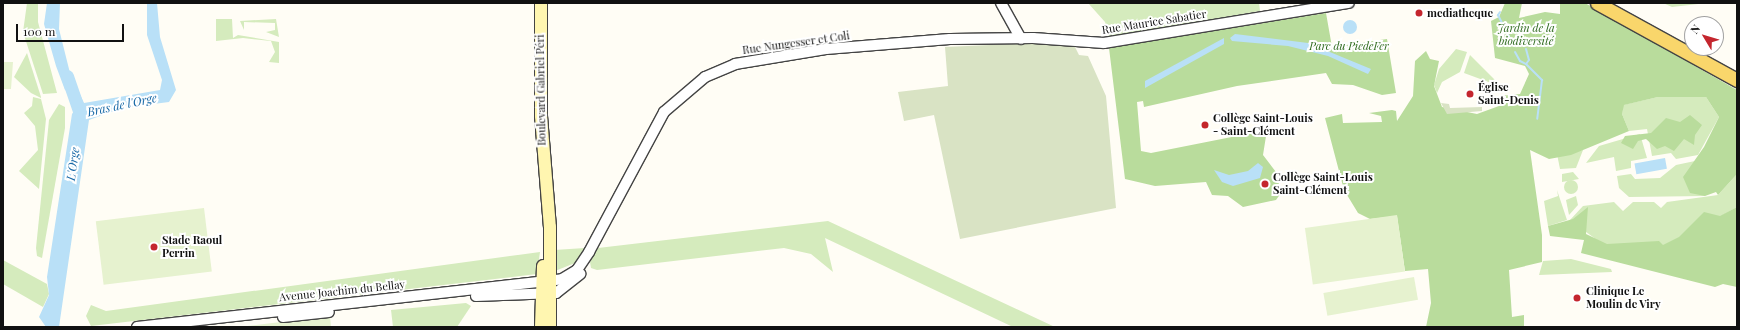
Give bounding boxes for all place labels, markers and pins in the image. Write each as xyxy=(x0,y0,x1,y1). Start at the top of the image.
place label: mediatheque xyxy=(1427,6,1493,20)
marker: mediatheque xyxy=(1414,8,1424,18)
place label: Église Saint-Denis xyxy=(1478,81,1539,107)
marker: Église Saint-Denis xyxy=(1465,89,1475,99)
place label: Collège Saint-Louis - Saint-Clément xyxy=(1213,112,1313,138)
marker: Collège Saint-Louis - Saint-Clément xyxy=(1200,120,1210,130)
place label: Collège Saint-Louis Saint-Clément xyxy=(1273,171,1373,197)
marker: Collège Saint-Louis Saint-Clément xyxy=(1260,179,1270,189)
place label: Stade Raoul Perrin xyxy=(162,234,222,260)
marker: Stade Raoul Perrin xyxy=(149,242,159,252)
place label: Clinique Le Moulin de Viry xyxy=(1586,285,1661,311)
marker: Clinique Le Moulin de Viry xyxy=(1571,292,1583,304)

